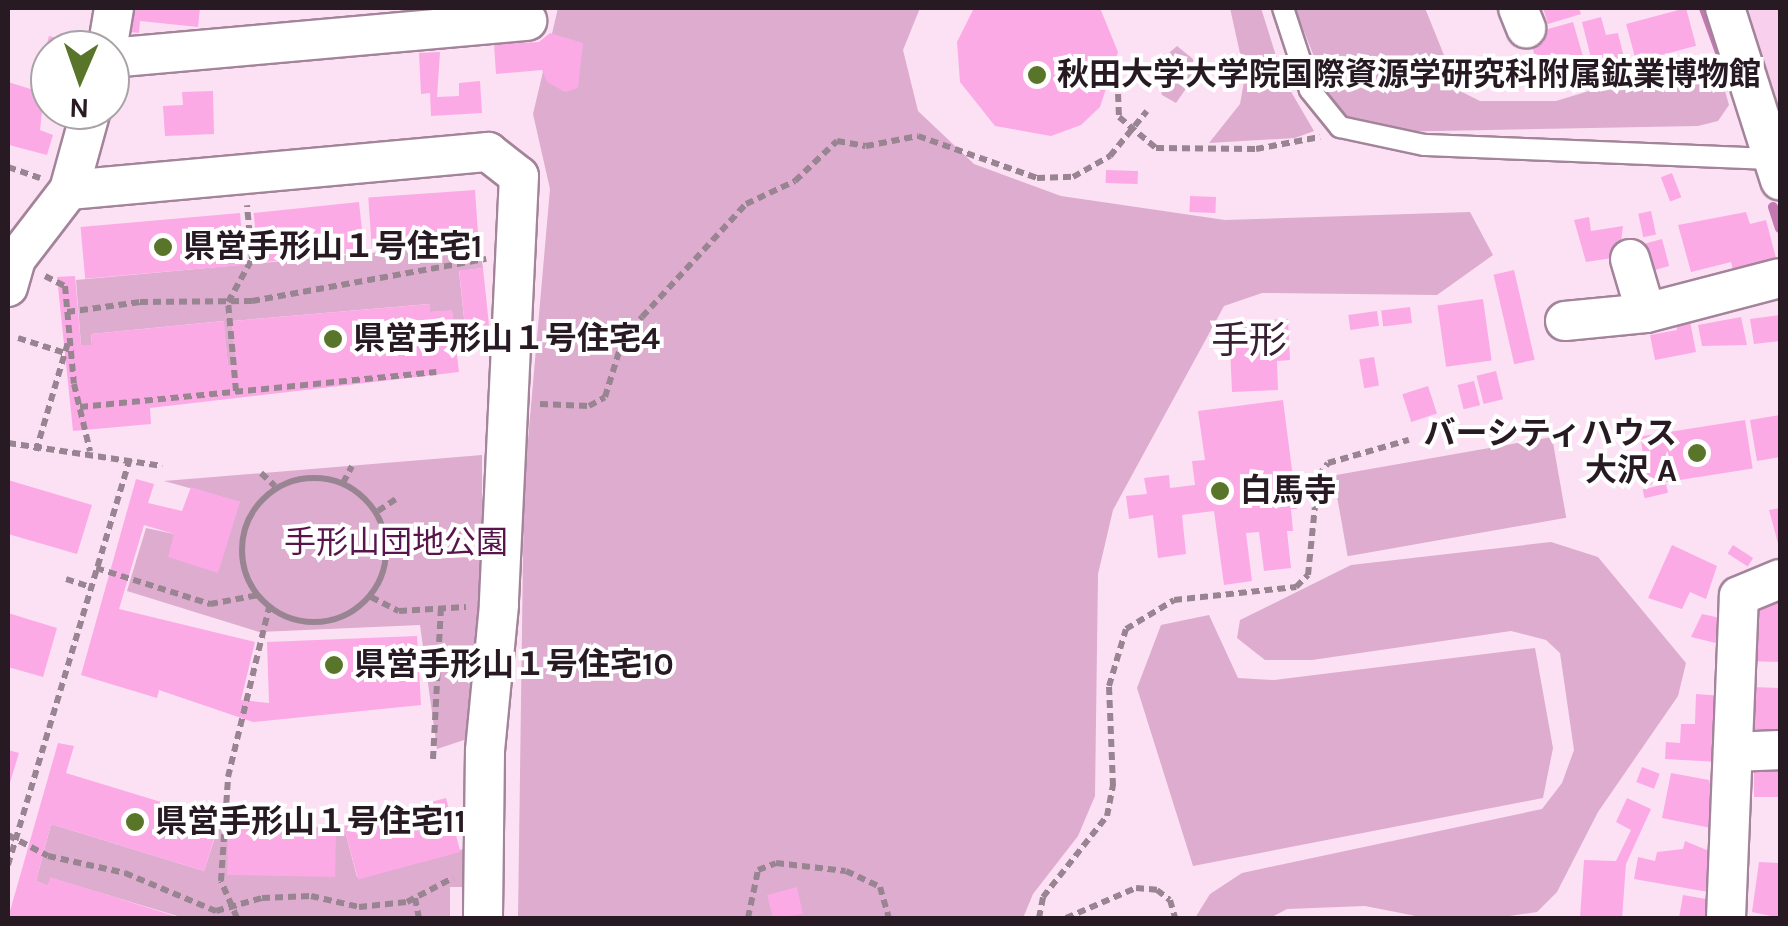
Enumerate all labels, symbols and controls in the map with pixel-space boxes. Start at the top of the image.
north arrow [30,30,130,130]
place label: 秋田大学大学院国際資源学研究科附属鉱業博物館 [1057,56,1761,94]
marker: 秋田大学大学院国際資源学研究科附属鉱業博物館 [1026,64,1048,86]
text: N [68,92,90,125]
place label: 県営手形山１号住宅1 [183,228,482,266]
marker: 県営手形山１号住宅1 [152,236,174,258]
district label: 手形 [1211,318,1287,364]
place label: 県営手形山１号住宅4 [353,320,660,358]
marker: 県営手形山１号住宅4 [322,328,344,350]
place label: バーシティハウス 大沢 A [1421,416,1677,491]
marker: バーシティハウス 大沢 A [1686,442,1708,464]
place label: 白馬寺 [1240,472,1336,510]
marker: 白馬寺 [1209,480,1231,502]
park label: 手形山団地公園 [284,524,508,562]
place label: 県営手形山１号住宅10 [354,646,674,684]
marker: 県営手形山１号住宅10 [323,654,345,676]
place label: 県営手形山１号住宅11 [155,803,466,841]
marker: 県営手形山１号住宅11 [124,811,146,833]

